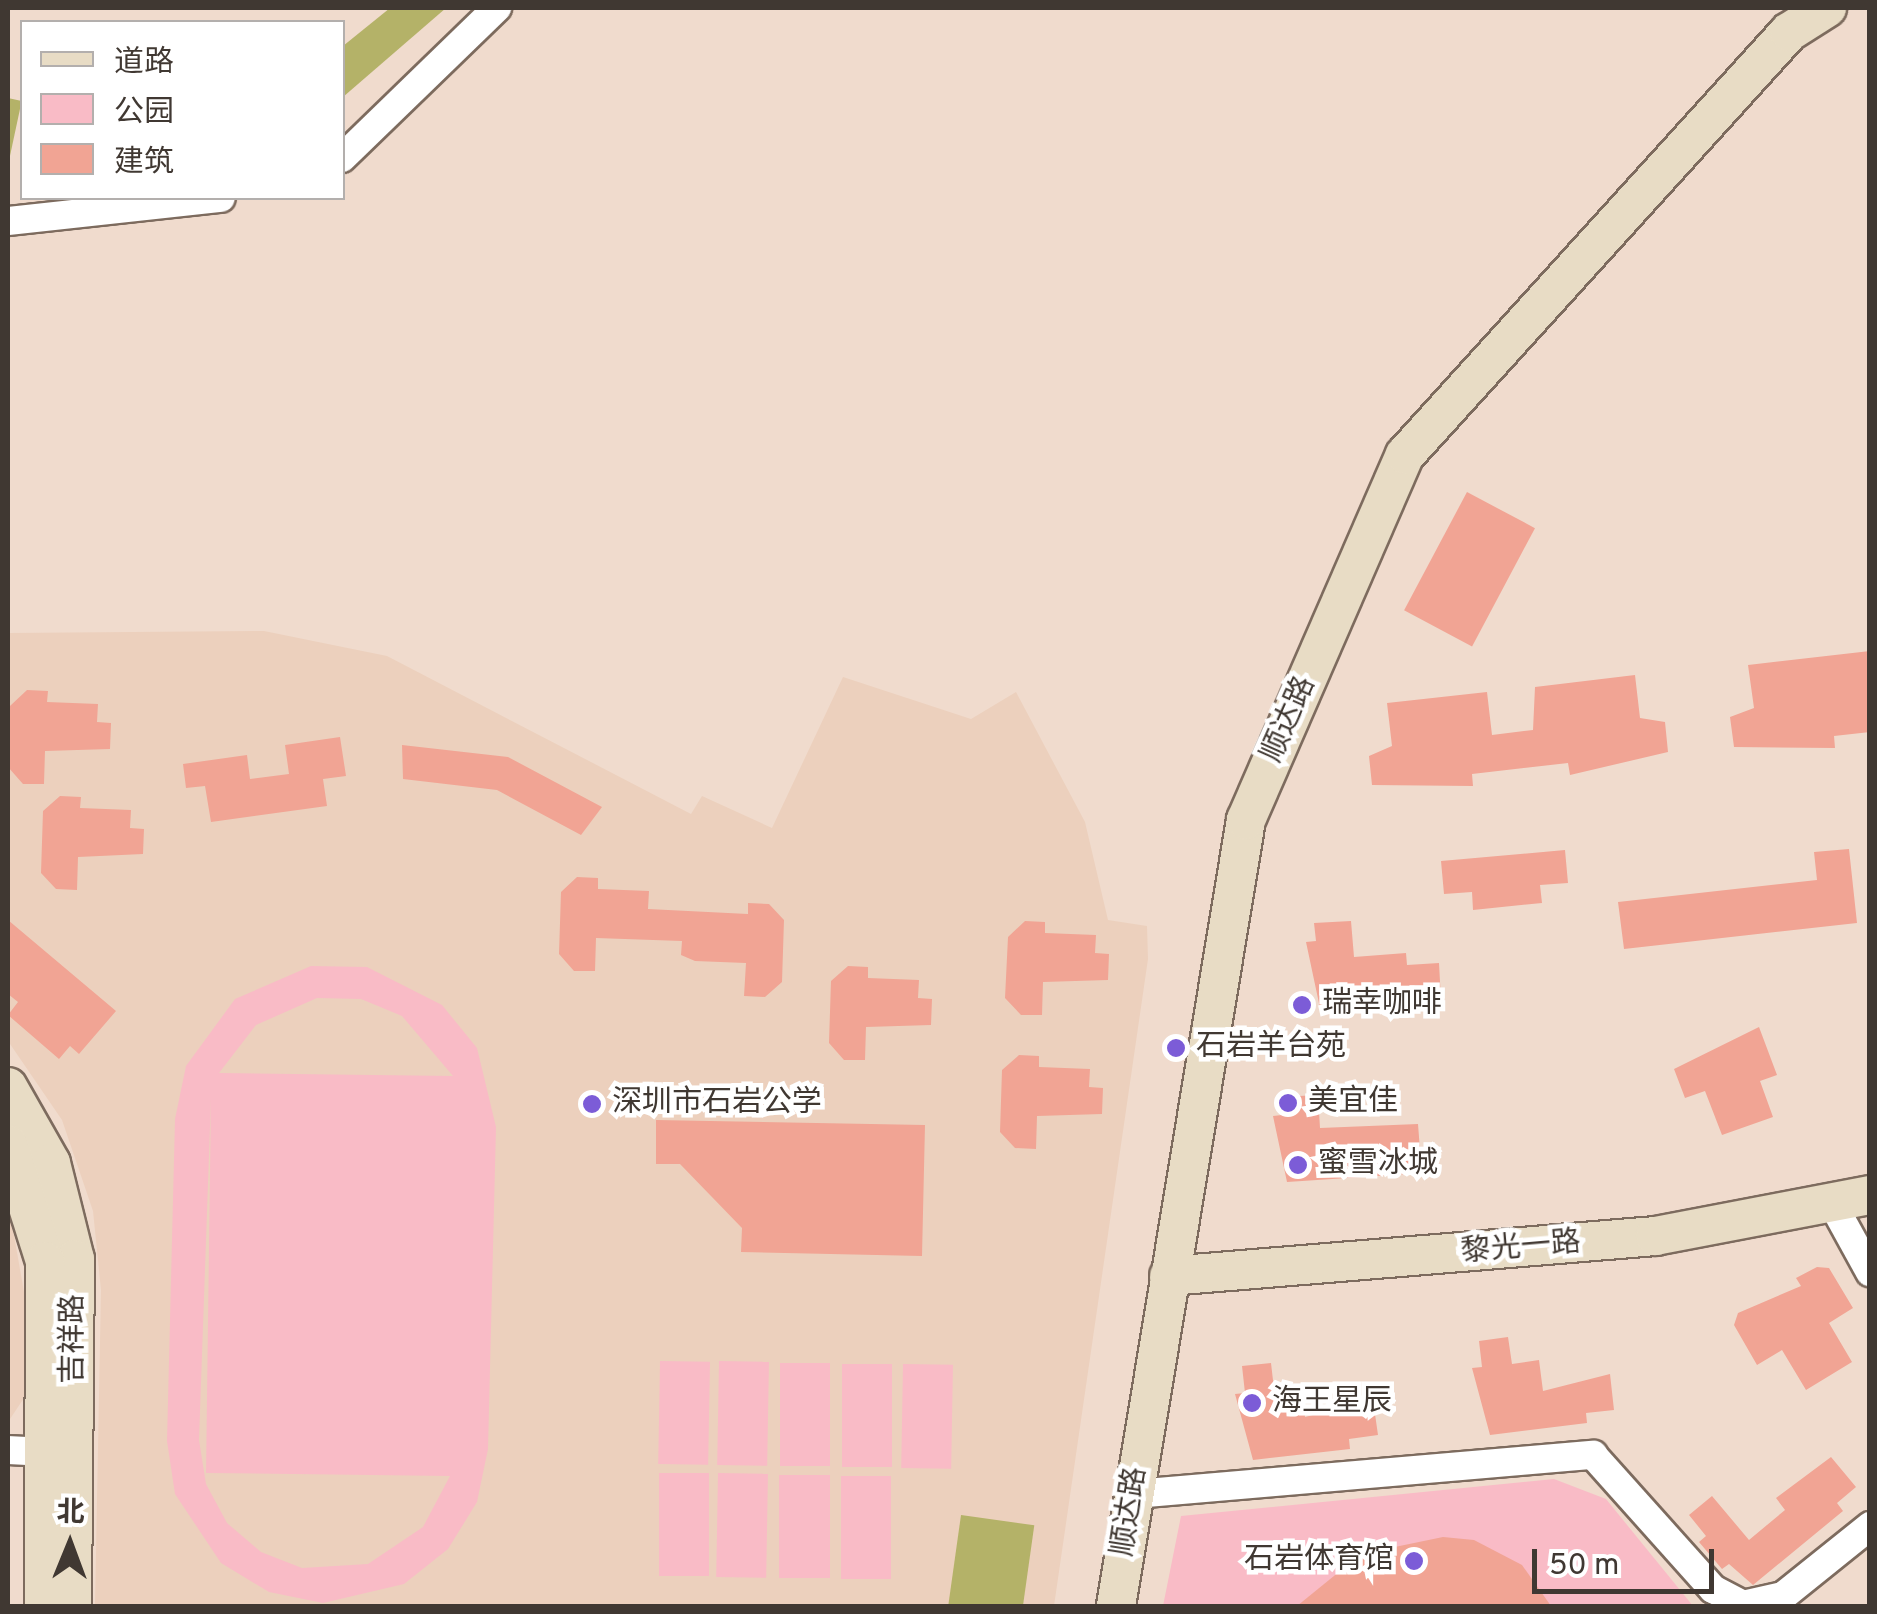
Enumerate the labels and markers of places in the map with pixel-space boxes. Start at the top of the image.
place label: 瑞幸咖啡 [1322,987,1442,1023]
marker: 瑞幸咖啡 [1291,994,1313,1016]
place label: 石岩羊台苑 [1196,1030,1346,1066]
marker: 石岩羊台苑 [1165,1037,1187,1059]
place label: 美宜佳 [1308,1085,1398,1121]
place label: 深圳市石岩公学 [612,1086,822,1122]
marker: 美宜佳 [1277,1092,1299,1114]
marker: 深圳市石岩公学 [581,1093,603,1115]
place label: 蜜雪冰城 [1318,1147,1438,1183]
marker: 蜜雪冰城 [1287,1154,1309,1176]
place label: 海王星辰 [1272,1385,1392,1421]
marker: 海王星辰 [1241,1392,1263,1414]
place label: 石岩体育馆 [1244,1543,1394,1579]
marker: 石岩体育馆 [1403,1550,1425,1572]

